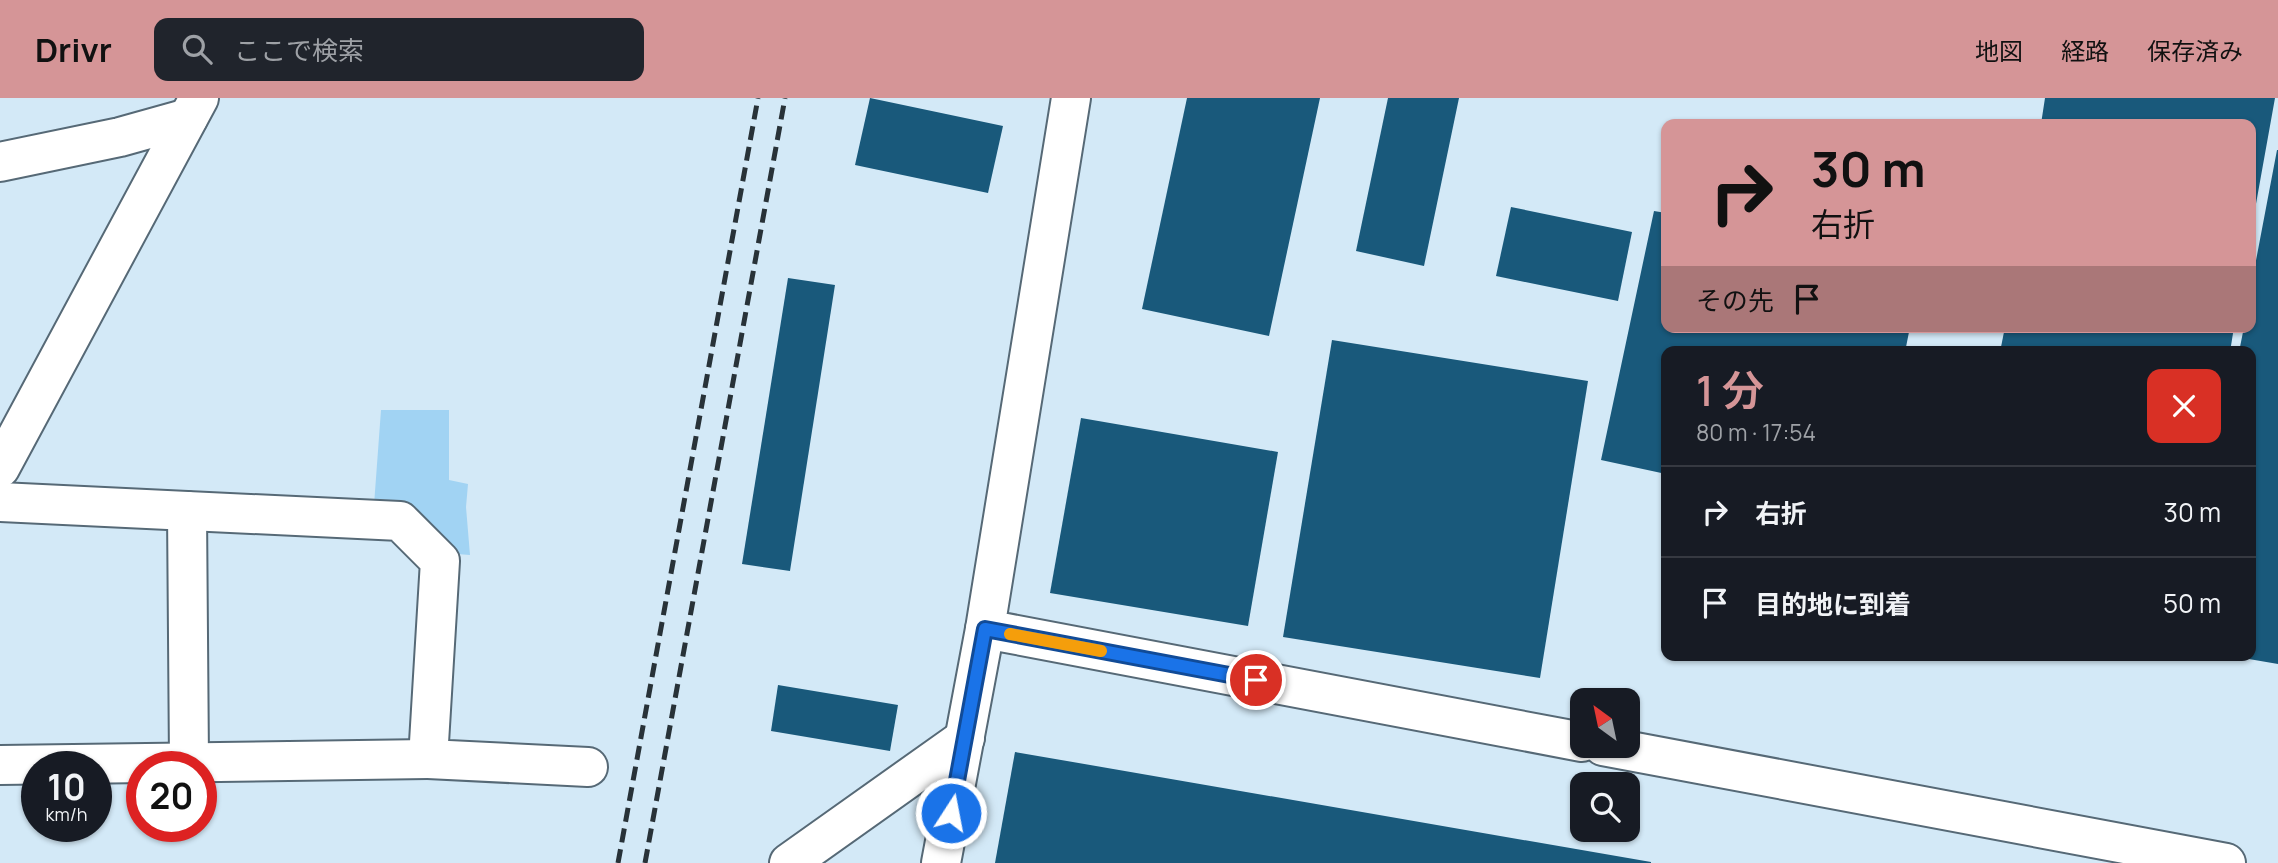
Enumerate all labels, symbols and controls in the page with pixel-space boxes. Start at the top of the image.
search box [154,18,644,81]
text: Drivr [35,27,112,72]
icon: search [178,30,216,68]
text: ここで検索 [234,32,364,68]
text: 地図 [1975,34,2023,67]
text: 経路 [2061,34,2109,67]
text: 保存済み [2147,34,2243,67]
text: 30 m [1811,135,1926,202]
icon: right [1696,147,1787,238]
text: 右折 [1811,202,1875,246]
icon: arrive [1788,280,1826,318]
text: その先 [1696,282,1774,318]
text: 1 分 [1696,361,1764,419]
button: close [2147,369,2221,443]
text: 80 m · 17:54 [1696,416,1816,448]
icon: right [1696,493,1734,531]
text: 30 m [2164,494,2221,530]
text: 右折 [1755,495,1807,531]
icon: arrive [1696,584,1734,622]
text: 50 m [2163,585,2221,621]
text: 目的地に到着 [1755,586,1911,622]
pin [1226,650,1286,710]
icon: arrive [1237,661,1275,699]
north arrow [1570,688,1640,758]
map controls [1570,688,1640,842]
speed limit sign: 20 [126,751,217,842]
text: 10 [47,763,86,811]
button: search [1570,772,1640,842]
position arrow [914,776,988,850]
text: km/h [46,802,87,826]

